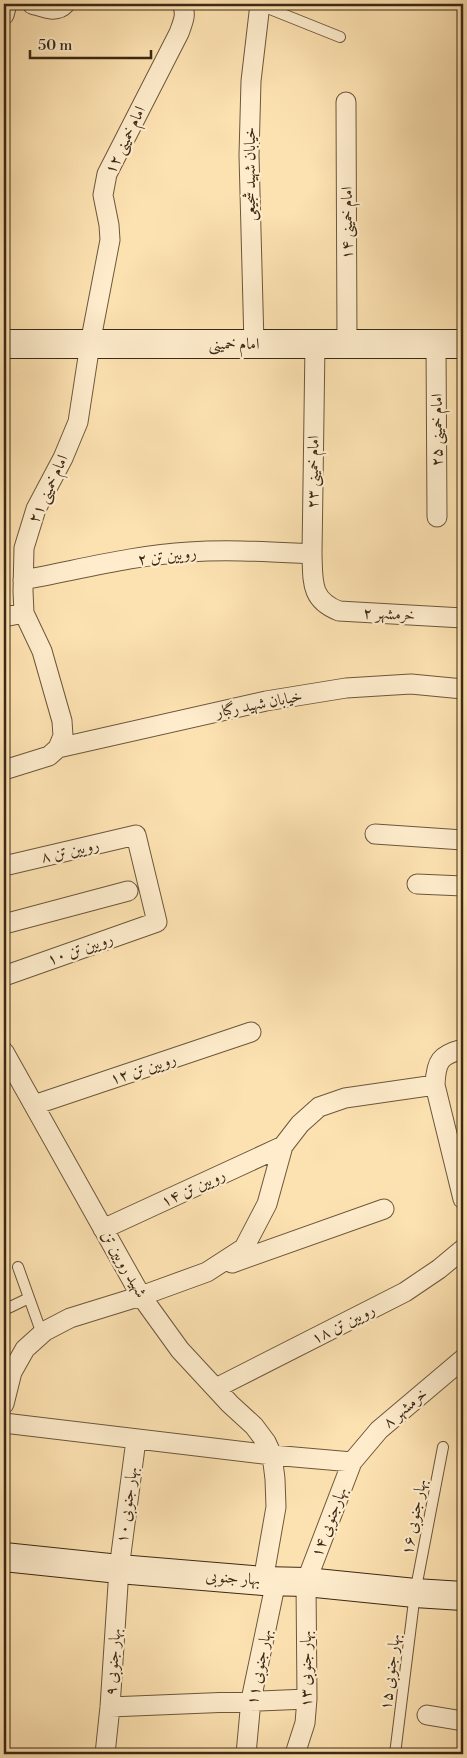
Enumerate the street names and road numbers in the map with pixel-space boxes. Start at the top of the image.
street label: امام خمینی ۱۲ [100,103,154,179]
street label: خیابان شهید شجیعی [240,127,261,221]
street label: امام خمینی ۱۴ [337,186,361,260]
street label: امام خمینی [208,334,260,358]
street label: امام خمینی ۲۵ [427,393,451,467]
street label: امام خمینی ۲۳ [302,435,328,509]
street label: امام خمینی ۲۱ [23,452,76,528]
street label: رویین تن ۲ [136,542,198,570]
street label: خرمشهر ۲ [363,603,415,625]
street label: خیابان شهید رگبار [212,686,304,723]
street label: رویین تن ۸ [39,835,101,867]
street label: رویین تن ۱۰ [44,928,116,970]
street label: رویین تن ۱۲ [107,1049,179,1089]
street label: رویین تن ۱۴ [158,1164,228,1212]
street label: شهید رویین تن [97,1227,151,1301]
street label: رویین تن ۱۸ [308,1300,378,1348]
street label: خرمشهر ۸ [379,1384,431,1432]
street label: بهار جنوبی ۱۰ [112,1466,143,1545]
street label: بهار جنوبی ۱۶ [397,1477,432,1557]
street label: بهارجنوبی ۱۴ [306,1484,352,1560]
street label: بهار جنوبی [205,1566,261,1591]
street label: بهار جنوبی ۱۱ [242,1627,277,1707]
street label: بهار جنوبی ۹ [101,1628,126,1696]
street label: بهار جنوبی ۱۳ [296,1631,317,1707]
street label: بهار جنوبی ۱۵ [375,1633,406,1711]

